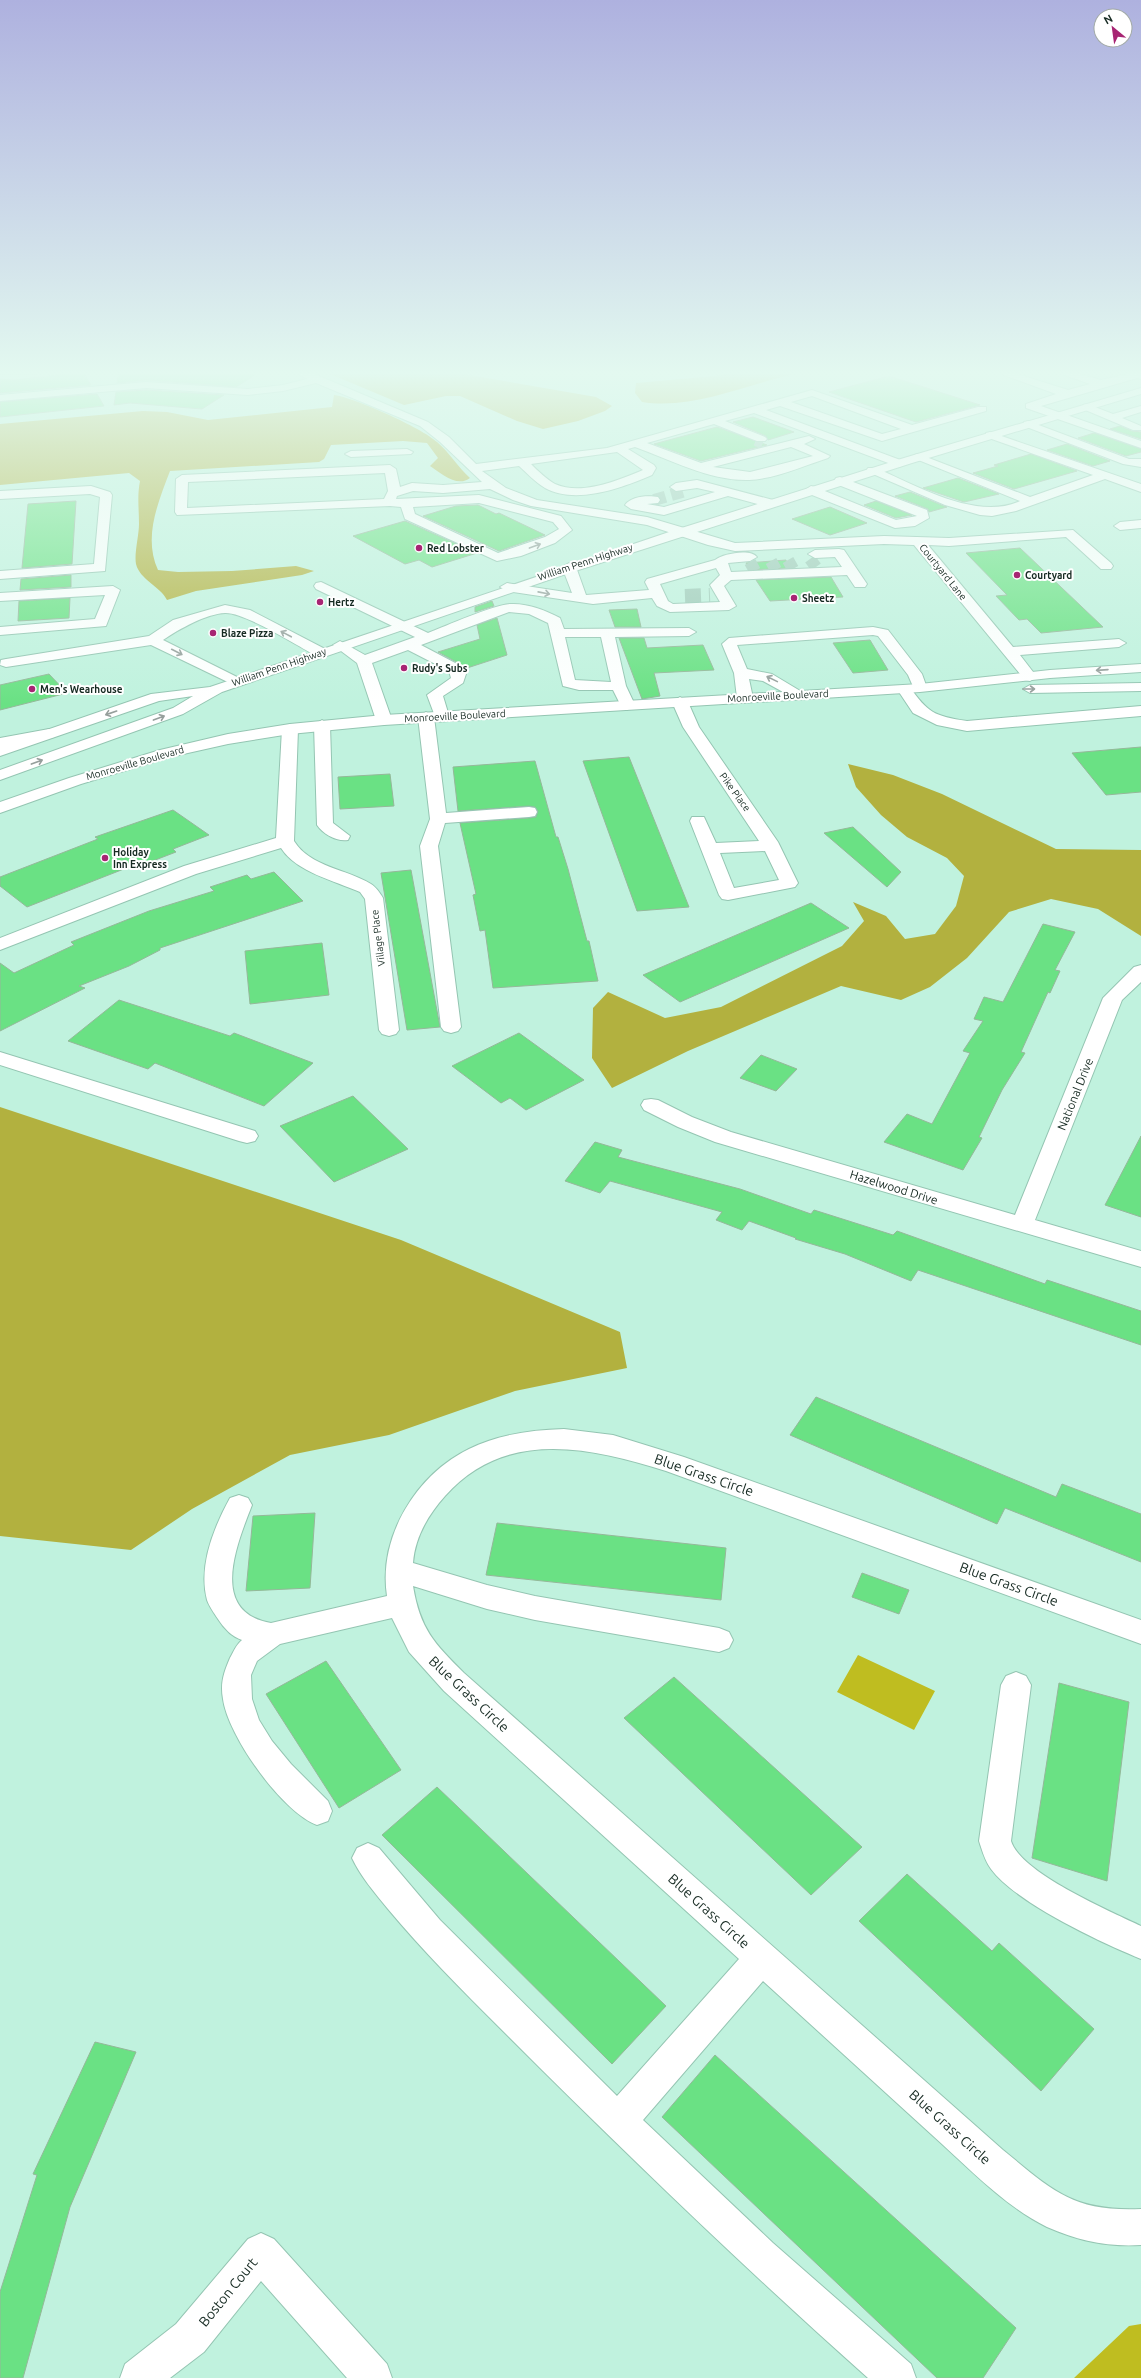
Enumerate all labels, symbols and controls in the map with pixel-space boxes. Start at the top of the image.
north arrow [1093,8,1133,48]
text: N [1102,12,1115,26]
street label: William Penn Highway [536,541,634,583]
one-way arrow [528,542,541,549]
street label: Courtyard Lane [917,542,969,602]
marker: Red Lobster [414,543,424,553]
place label: Red Lobster [427,543,485,554]
marker: Courtyard [1012,570,1022,580]
place label: Courtyard [1025,570,1072,581]
one-way arrow [537,589,550,597]
marker: Sheetz [789,593,799,603]
place label: Sheetz [802,593,834,604]
marker: Hertz [315,597,325,607]
place label: Hertz [328,597,354,608]
marker: Blaze Pizza [208,628,218,638]
place label: Blaze Pizza [221,628,273,639]
one-way arrow [280,630,292,637]
street label: William Penn Highway [230,646,328,688]
one-way arrow [170,649,182,656]
marker: Rudy's Subs [399,663,409,673]
place label: Rudy's Subs [412,663,468,674]
one-way arrow [1096,667,1109,674]
one-way arrow [766,675,778,682]
marker: Men's Wearhouse [27,684,37,694]
place label: Men's Wearhouse [40,684,123,695]
one-way arrow [1022,685,1035,693]
street label: Monroeville Boulevard [727,688,829,704]
street label: Monroeville Boulevard [404,708,506,724]
one-way arrow [105,710,118,717]
one-way arrow [153,713,165,721]
street label: Monroeville Boulevard [85,744,185,782]
one-way arrow [30,757,42,765]
street label: Pike Place [717,771,753,813]
place label: Holiday Inn Express [113,847,167,870]
marker: Holiday Inn Express [100,853,110,863]
street label: Village Place [369,909,387,967]
street label: National Drive [1055,1056,1095,1132]
street label: Hazelwood Drive [848,1167,940,1207]
street label: Blue Grass Circle [652,1451,756,1499]
street label: Blue Grass Circle [957,1559,1061,1609]
street label: Blue Grass Circle [426,1653,512,1735]
street label: Blue Grass Circle [665,1870,753,1952]
street label: Blue Grass Circle [906,2086,994,2168]
street label: Boston Court [195,2254,261,2330]

